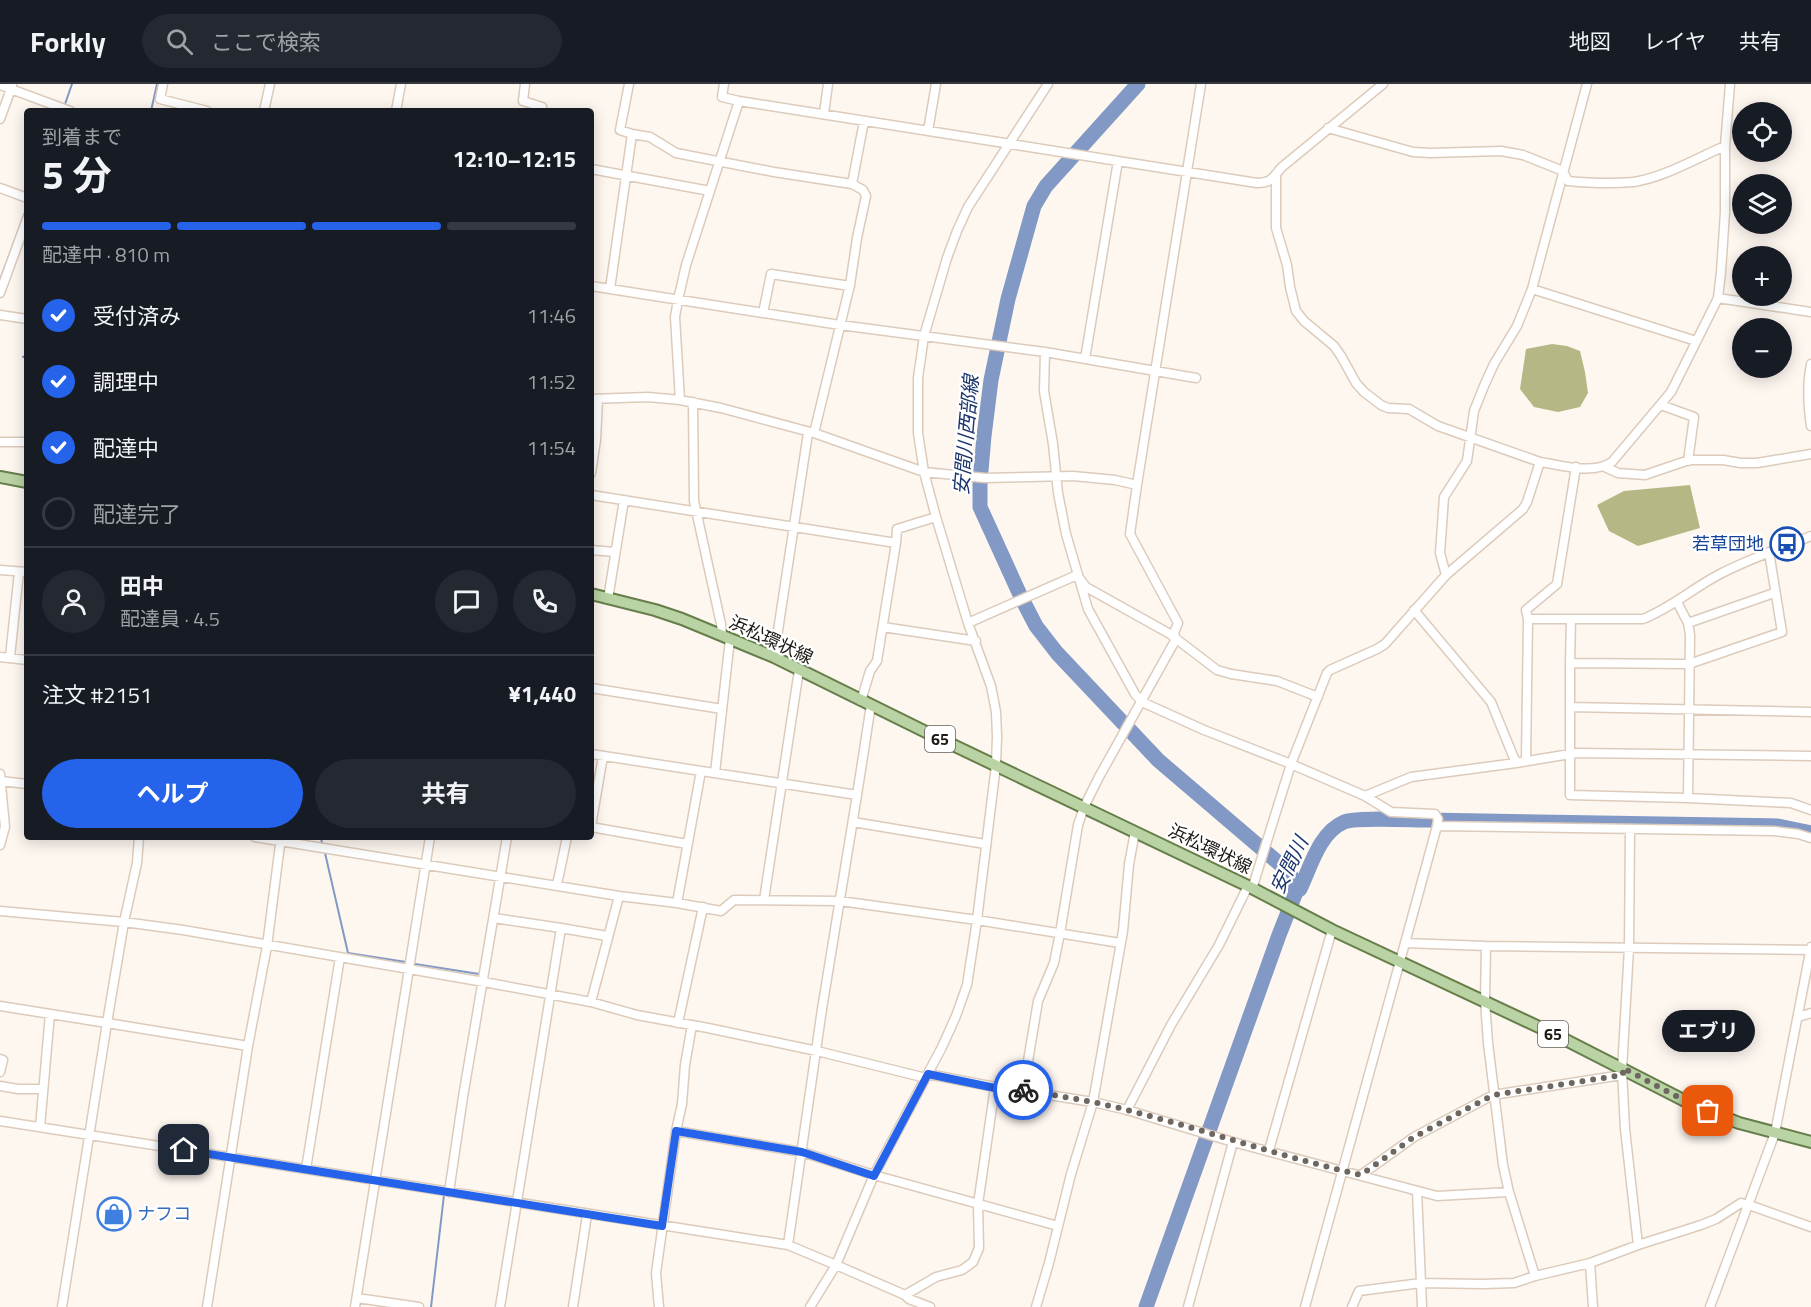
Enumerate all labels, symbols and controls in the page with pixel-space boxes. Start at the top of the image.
search box [142,14,562,68]
text: Forkly [30,20,106,63]
icon: search [163,25,196,58]
text: ここで検索 [211,25,321,59]
text: 地図 [1569,25,1611,57]
text: レイヤ [1644,25,1706,57]
text: 共有 [1739,25,1781,57]
map controls [1732,102,1792,378]
button: locate [1732,102,1792,162]
text: 到着まで [42,121,122,152]
text: 12:10–12:15 [453,142,576,176]
text: 5 分 [42,145,111,204]
button: layers [1732,174,1792,234]
text: 配達中 · 810 m [42,239,170,270]
button: + [1732,246,1792,306]
icon: check [42,299,75,332]
text: 受付済み [93,299,181,333]
text: 11:46 [527,300,576,331]
button: − [1732,318,1792,378]
icon: check [42,365,75,398]
text: 調理中 [93,365,159,399]
text: 11:52 [527,366,576,397]
water label: 安間川西部線 [945,371,986,496]
icon: check [42,431,75,464]
text: 配達中 [93,431,159,465]
text: 11:54 [527,432,576,463]
text: 配達完了 [93,497,181,531]
bus stop icon: 若草団地 [1769,526,1805,562]
place label: 若草団地 [1692,530,1764,557]
text: 田中 [120,569,164,603]
button: person [42,570,105,633]
button: chat [435,570,498,633]
button: phone [513,570,576,633]
text: 配達員 · 4.5 [120,603,220,634]
street label: 浜松環状線 [725,608,818,671]
text: ¥1,440 [509,677,576,711]
text: 注文 #2151 [42,678,152,712]
road number: 65 [925,726,955,752]
button: ヘルプ [42,759,303,828]
button: 共有 [315,759,576,828]
street label: 浜松環状線 [1164,817,1257,880]
water label: 安間川 [1261,829,1317,899]
callout: エブリ [1662,1009,1754,1051]
text: エブリ [1679,1015,1739,1046]
road number: 65 [1538,1021,1568,1047]
courier [993,1060,1053,1120]
icon: bike [1007,1074,1040,1107]
pin [1682,1085,1733,1136]
icon: bag [1691,1094,1724,1127]
pin [158,1124,209,1175]
icon: home [167,1133,200,1166]
shop icon: ナフコ [96,1196,132,1232]
place label: ナフコ [137,1200,191,1227]

